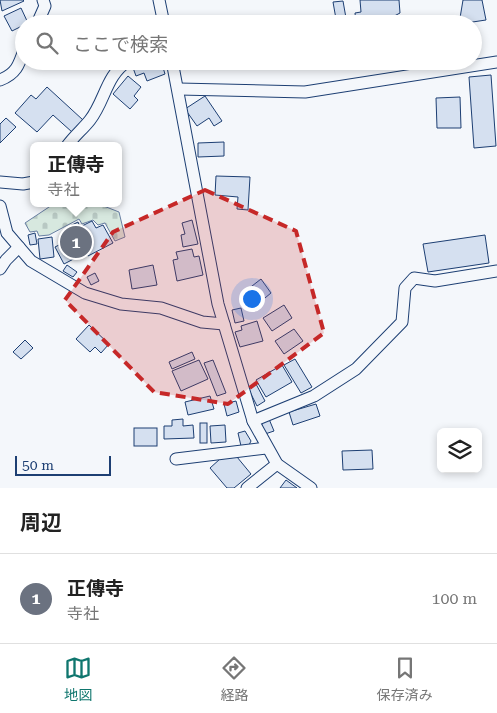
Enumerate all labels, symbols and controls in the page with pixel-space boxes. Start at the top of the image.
search box [15,15,482,70]
icon: search [33,29,61,57]
text: ここで検索 [73,33,168,56]
popup [30,142,122,207]
text: 正傳寺 [47,153,105,176]
text: 寺社 [47,180,80,199]
pin: 1 [60,223,92,261]
your location [239,286,265,312]
map controls [437,428,482,473]
button: layers [437,428,482,473]
scale bar [15,453,111,476]
text: 50 m [22,457,54,473]
text: 周辺 [20,511,62,535]
text: 正傳寺 [67,577,124,600]
text: 1 [32,589,40,608]
text: 100 m [431,589,477,608]
text: 寺社 [67,604,99,623]
tab: 地図 [64,654,92,704]
tab: 経路 [220,654,248,704]
tab: 保存済み [377,654,433,704]

